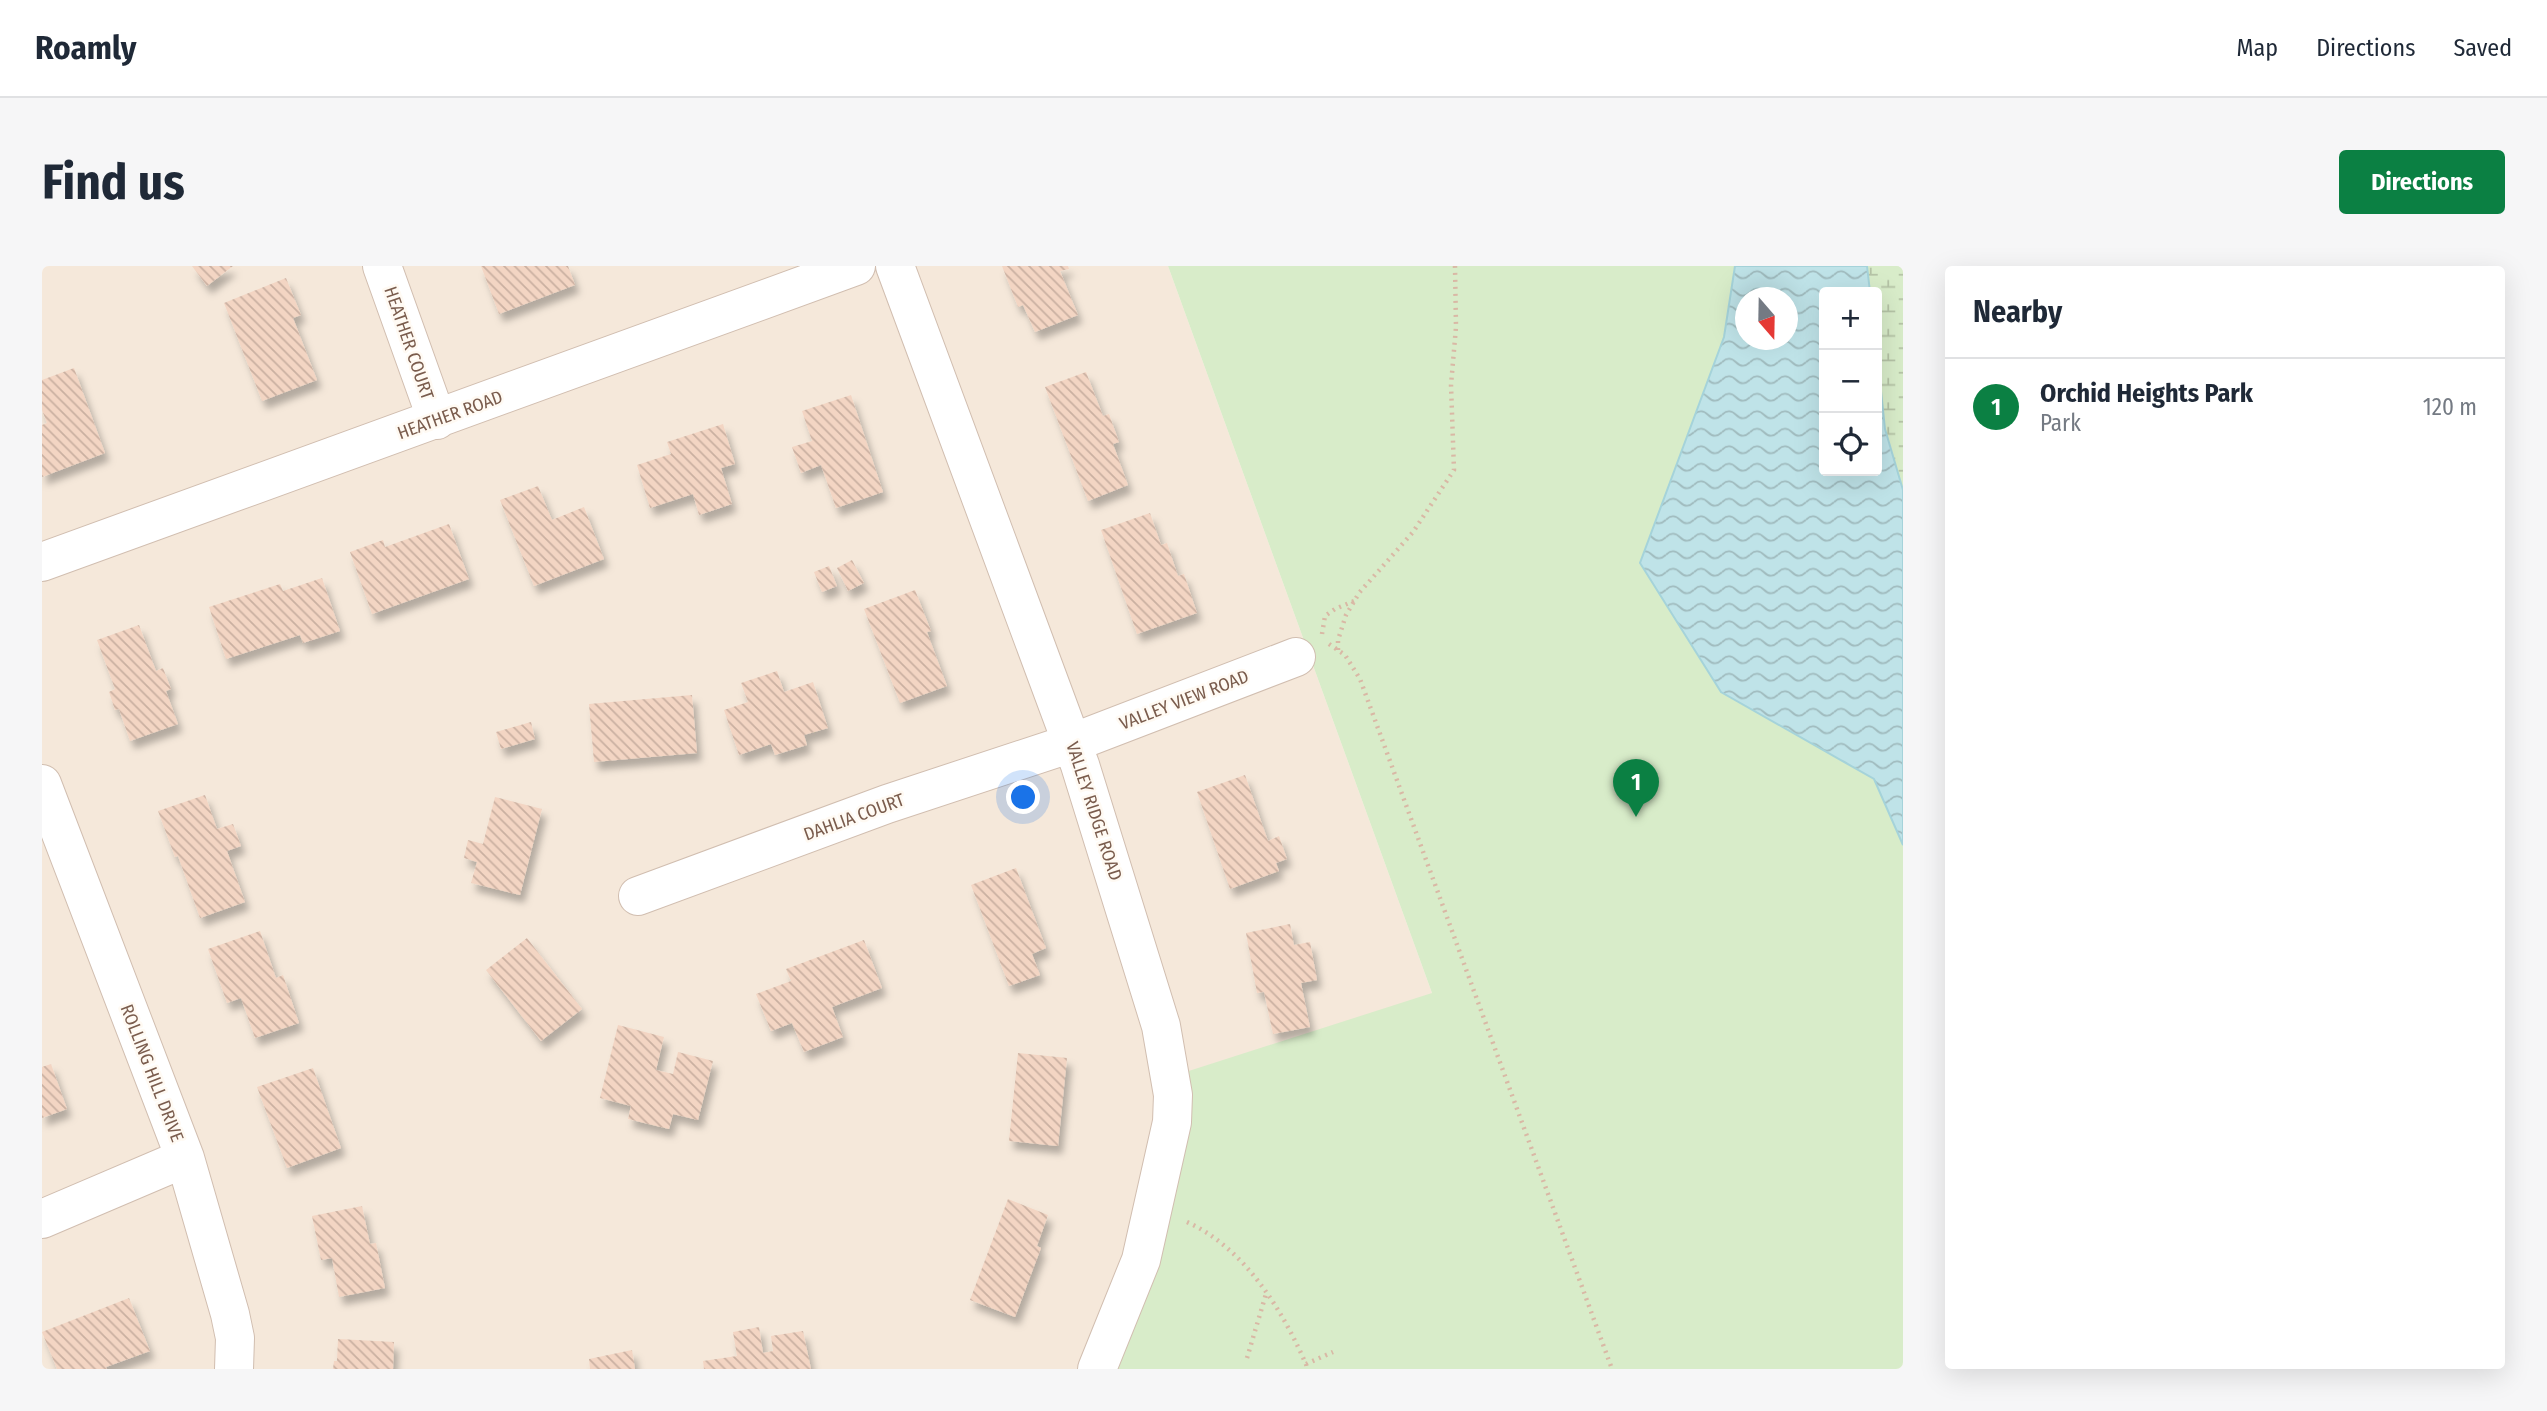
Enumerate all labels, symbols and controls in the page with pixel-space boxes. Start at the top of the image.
text: Roamly [35,28,136,68]
text: Map [2237,34,2278,62]
text: Directions [2316,34,2415,62]
text: Saved [2453,34,2512,62]
button: Directions [2339,150,2505,214]
text: Find us [42,153,185,212]
street label: HEATHER COURT [379,284,439,403]
north arrow [1735,287,1798,350]
map controls [1819,287,1882,476]
button: + [1819,287,1882,350]
text: Nearby [1973,294,2062,330]
button: − [1819,350,1882,413]
text: Orchid Heights Park [2040,378,2253,409]
street label: HEATHER ROAD [394,386,506,444]
text: 1 [1991,393,2001,421]
text: 120 m [2423,393,2477,421]
text: Park [2040,409,2081,437]
button: locate [1819,413,1882,476]
street label: VALLEY VIEW ROAD [1116,665,1252,735]
street label: VALLEY RIDGE ROAD [1061,739,1127,883]
pin: 1 [1613,759,1659,817]
your location [1006,780,1040,814]
street label: DAHLIA COURT [801,788,908,845]
street label: ROLLING HILL DRIVE [116,1001,188,1145]

